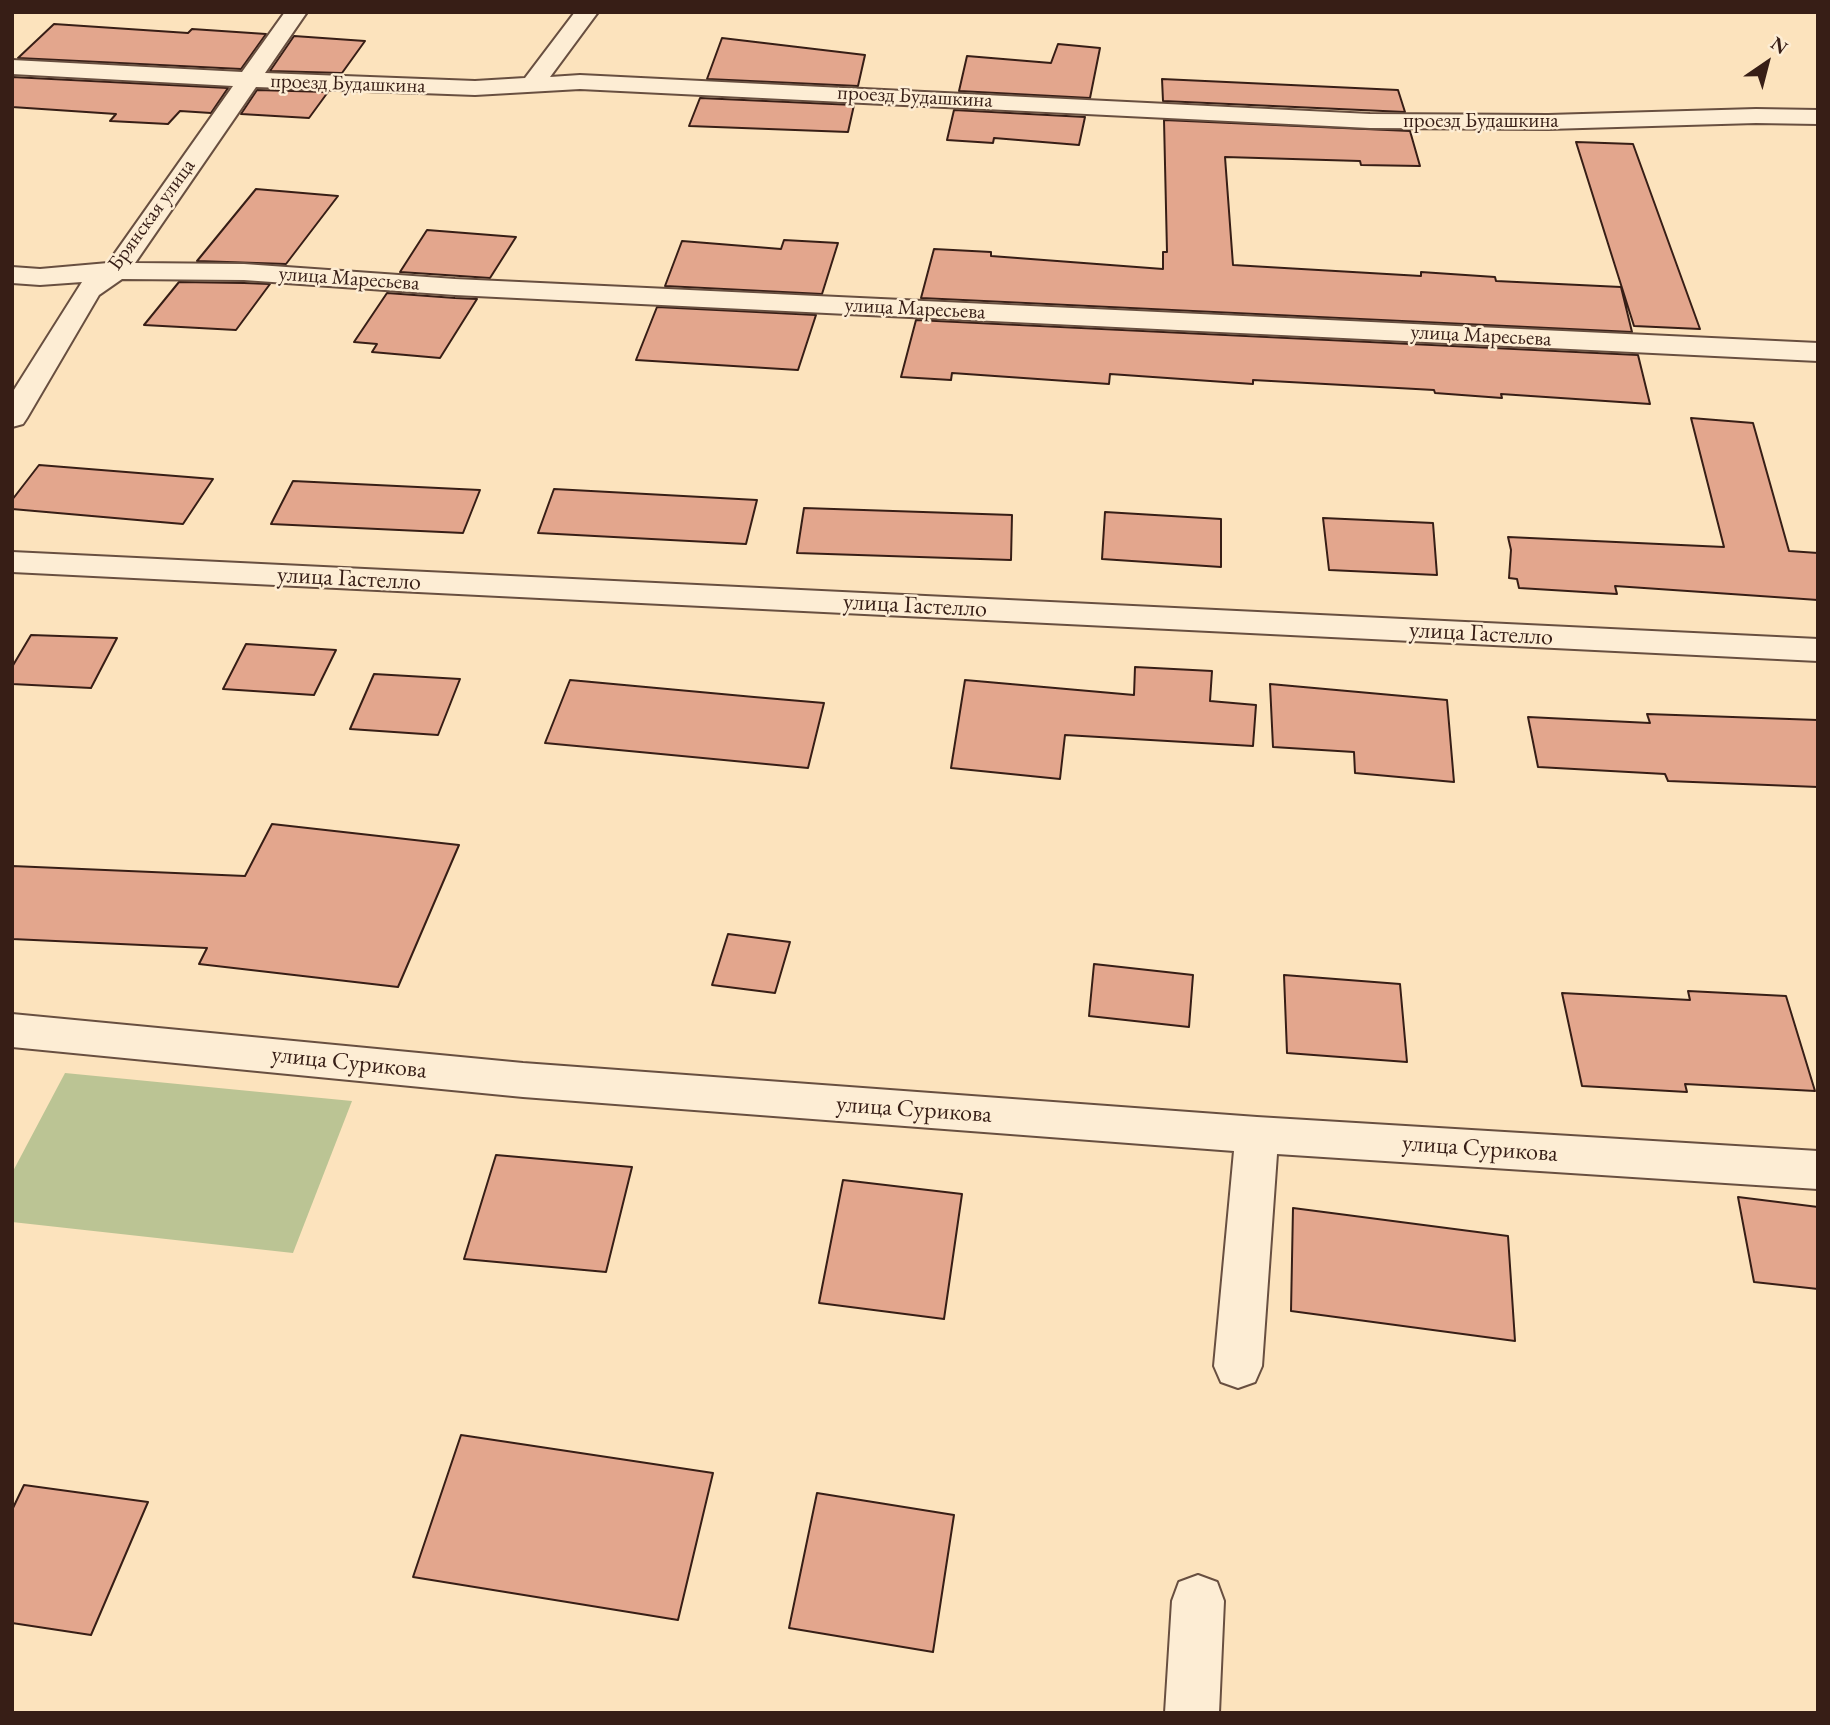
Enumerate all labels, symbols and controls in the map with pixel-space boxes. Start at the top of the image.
north arrow [1732,28,1802,98]
text: N [1766,31,1793,60]
street label: проезд Будашкина [270,69,426,99]
street label: проезд Будашкина [837,80,993,114]
street label: проезд Будашкина [1403,108,1559,134]
street label: Брянская улица [103,154,201,276]
street label: улица Маресьева [278,262,420,296]
street label: улица Маресьева [844,293,986,325]
street label: улица Маресьева [1410,320,1552,352]
street label: улица Гастелло [276,561,422,597]
street label: улица Гастелло [842,588,988,624]
street label: улица Гастелло [1408,616,1554,652]
street label: улица Сурикова [270,1041,428,1085]
street label: улица Сурикова [835,1090,993,1130]
street label: улица Сурикова [1401,1129,1559,1169]

